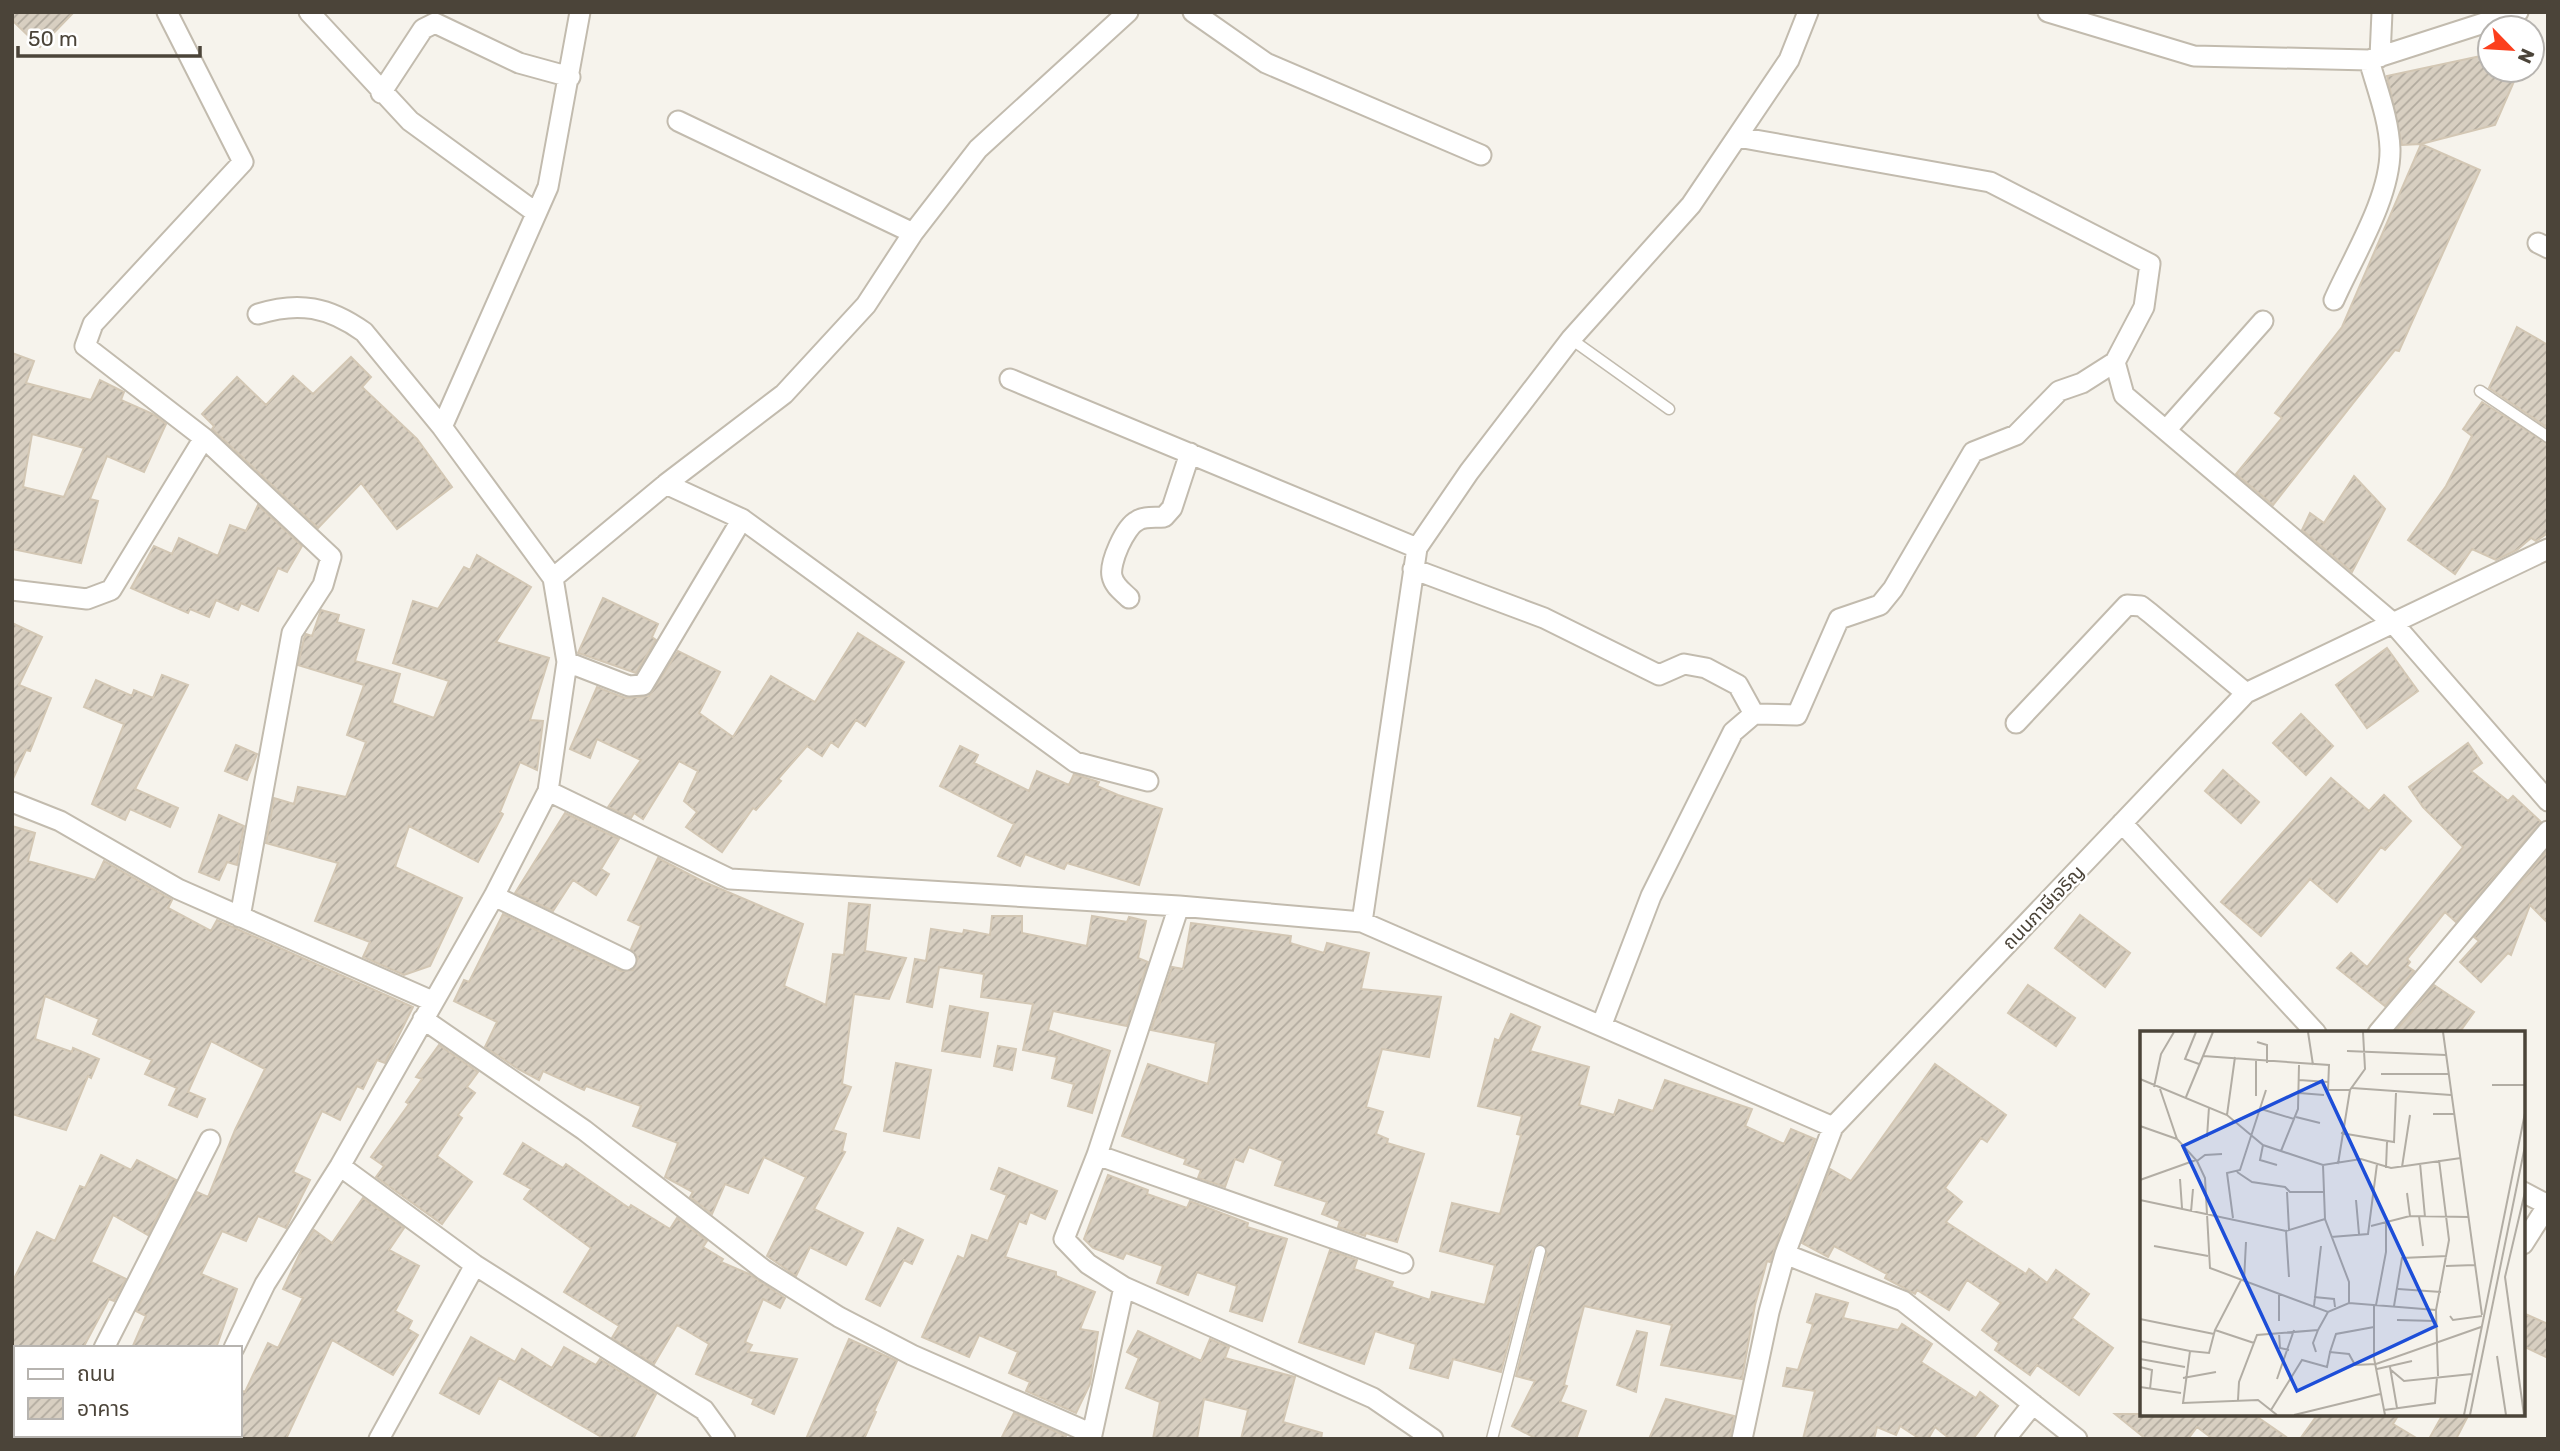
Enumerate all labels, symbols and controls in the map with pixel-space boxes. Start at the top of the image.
scale bar [18,14,200,58]
north arrow [2476,14,2546,84]
text: 50 m [28,26,78,51]
text: N [2513,45,2539,67]
street label: ถนนภาษีเจริญ [1998,861,2089,954]
inset map [2140,1031,2525,1416]
legend [14,1346,242,1437]
text: ถนน [77,1361,115,1386]
text: อาคาร [77,1396,129,1421]

